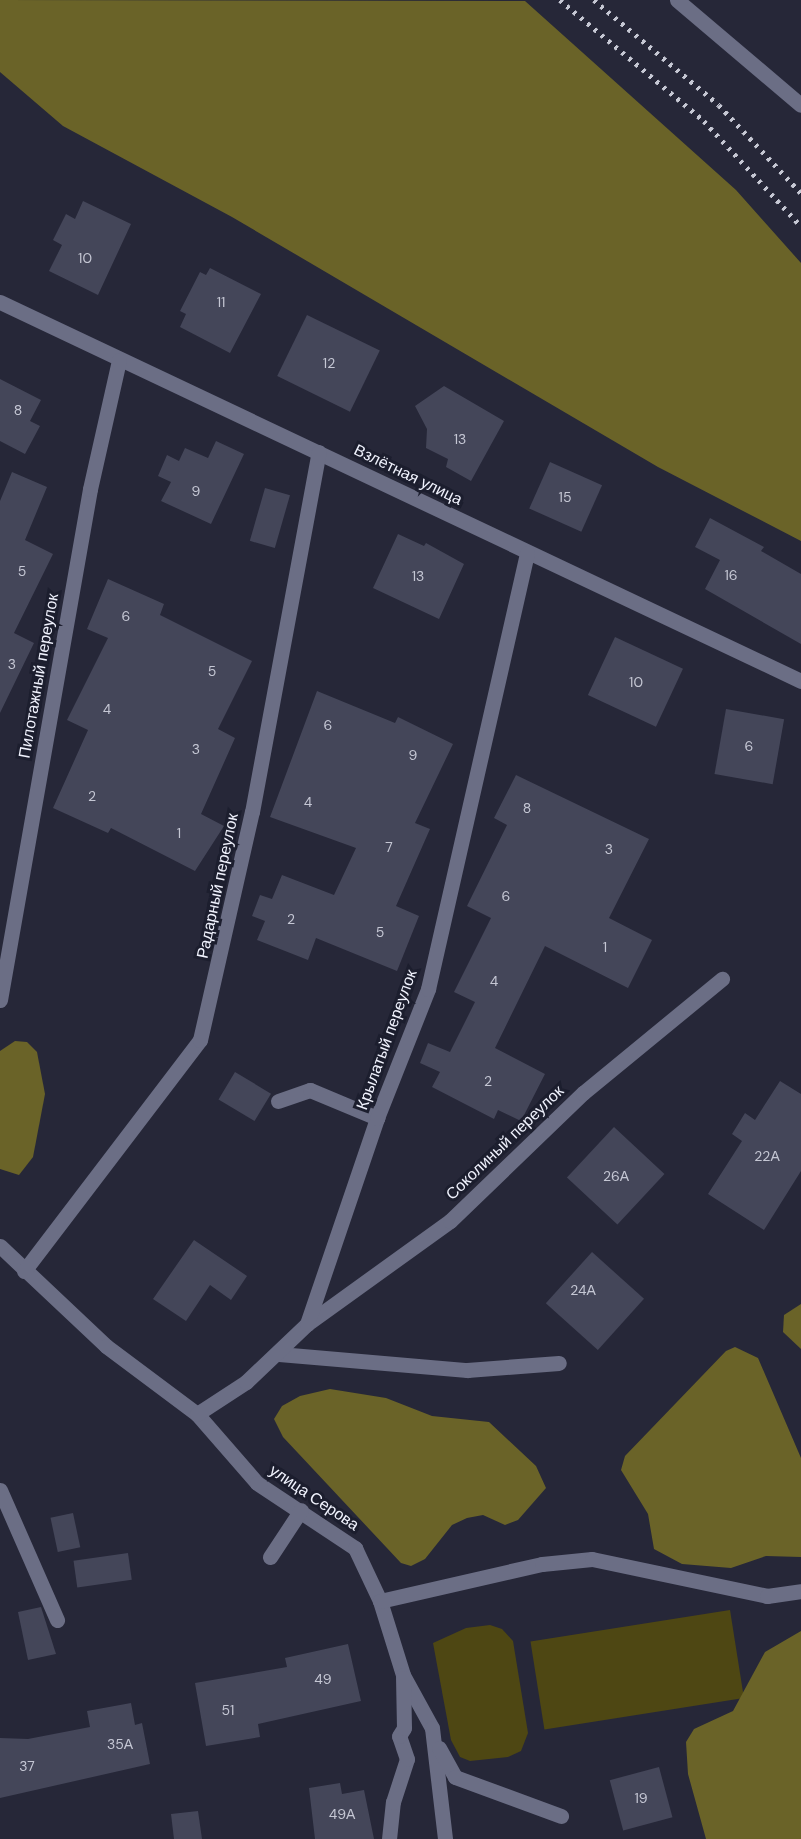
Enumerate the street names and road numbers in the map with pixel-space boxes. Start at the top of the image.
street label: Взлётная улица [351,441,465,509]
street label: Пилотажный переулок [15,592,63,760]
street label: Радарный переулок [193,812,243,960]
street label: Крылатый переулок [353,967,421,1113]
street label: Соколиный переулок [442,1082,568,1204]
street label: улица Серова [266,1461,362,1535]

